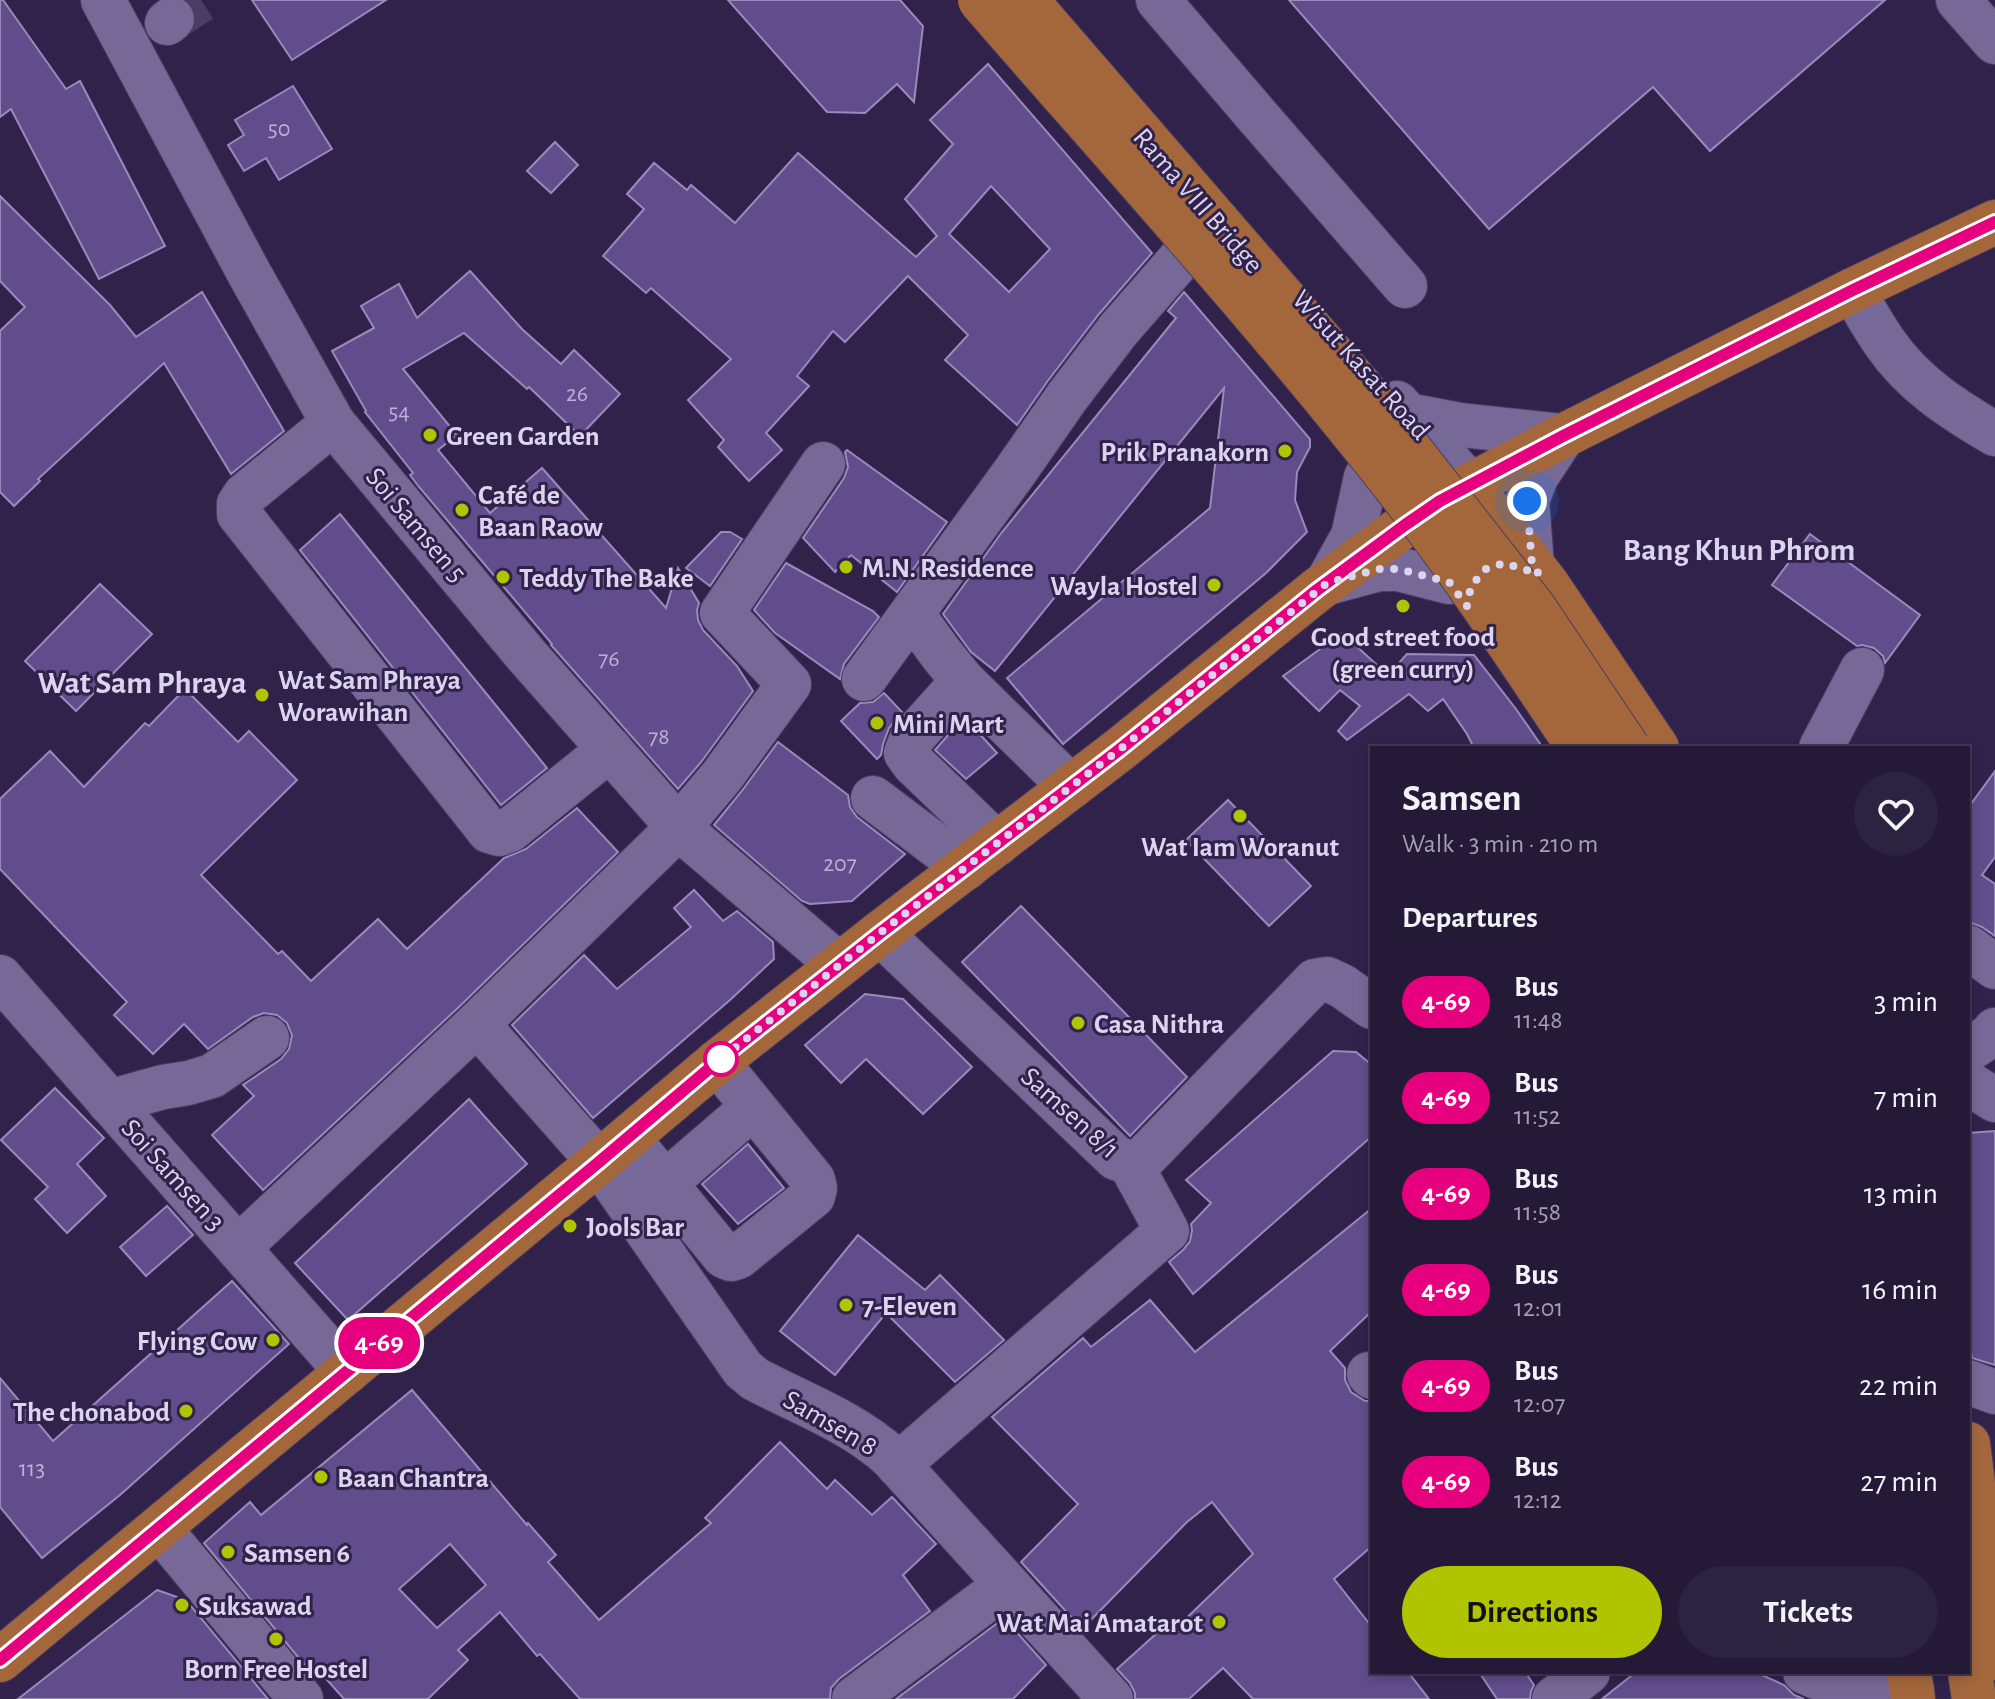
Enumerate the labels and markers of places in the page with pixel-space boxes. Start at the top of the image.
place label: Green Garden [446,423,600,451]
marker: Green Garden [421,426,439,444]
place label: Prik Pranakorn [1101,439,1269,467]
marker: Prik Pranakorn [1276,442,1294,460]
place label: Café de Baan Raow [478,482,603,542]
marker: Café de Baan Raow [453,501,471,519]
place label: M.N. Residence [862,555,1034,583]
marker: M.N. Residence [837,558,855,576]
place label: Teddy The Bake [519,565,694,593]
marker: Teddy The Bake [494,568,512,586]
place label: Wayla Hostel [1050,573,1198,601]
marker: Wayla Hostel [1205,576,1223,594]
marker: Good street food (green curry) [1394,597,1412,615]
place label: Good street food (green curry) [1311,624,1495,684]
place label: Wat Sam Phraya Worawihan [278,667,461,727]
marker: Wat Sam Phraya Worawihan [253,686,271,704]
place label: Mini Mart [893,711,1004,739]
marker: Mini Mart [868,714,886,732]
marker: Wat Iam Woranut [1231,807,1249,825]
place label: Wat Iam Woranut [1141,834,1340,862]
place label: Casa Nithra [1094,1011,1224,1039]
marker: Casa Nithra [1069,1014,1087,1032]
unlabelled marker [704,1042,738,1076]
place label: Jools Bar [586,1214,684,1242]
marker: Jools Bar [561,1217,579,1235]
place label: 7-Eleven [862,1293,957,1321]
marker: 7-Eleven [837,1296,855,1314]
place label: Flying Cow [137,1328,257,1356]
marker: Flying Cow [264,1331,282,1349]
place label: The chonabod [13,1399,170,1427]
marker: The chonabod [177,1402,195,1420]
place label: Baan Chantra [337,1465,489,1493]
marker: Baan Chantra [312,1468,330,1486]
place label: Samsen 6 [244,1540,350,1568]
marker: Samsen 6 [219,1543,237,1561]
place label: Suksawad [198,1593,312,1621]
marker: Suksawad [173,1596,191,1614]
place label: Wat Mai Amatarot [997,1610,1204,1638]
marker: Wat Mai Amatarot [1210,1613,1228,1631]
marker: Born Free Hostel [267,1630,285,1648]
place label: Born Free Hostel [184,1656,368,1684]

